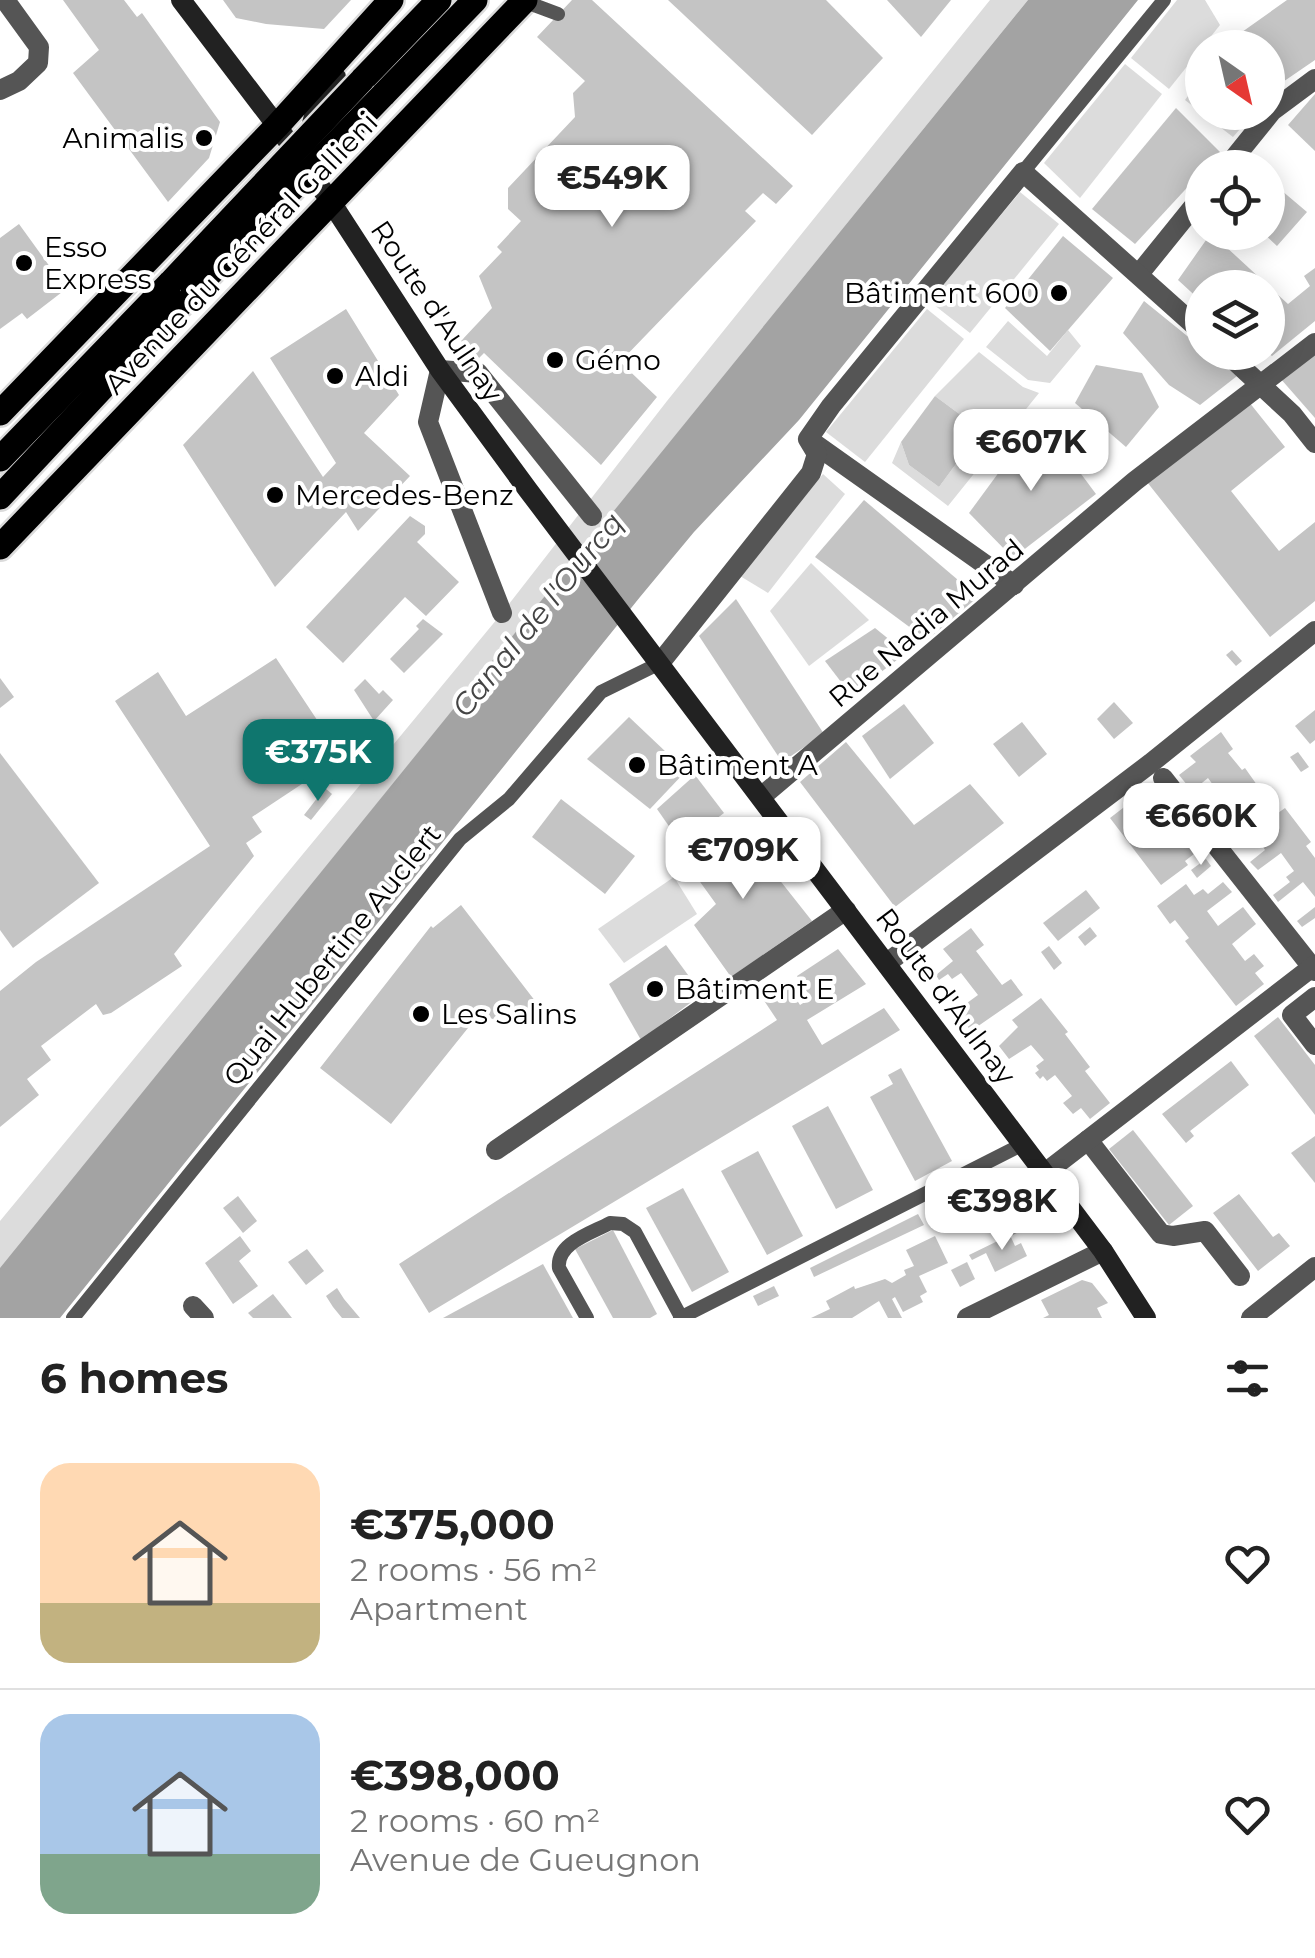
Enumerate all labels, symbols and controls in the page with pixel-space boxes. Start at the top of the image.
north arrow [1185,30,1285,130]
map controls [1185,30,1285,370]
street label: Avenue du Général Gallieni [97,105,385,401]
place label: Animalis [63,121,184,155]
marker: Animalis [193,127,215,149]
pin: €549K [542,145,682,230]
button: locate [1185,150,1285,250]
text: €549K [557,158,667,197]
street label: Route d'Aulnay [364,214,511,409]
place label: Esso Express [44,230,151,296]
marker: Esso Express [13,252,35,274]
button: layers [1185,270,1285,370]
place label: Bâtiment 600 [844,276,1039,310]
marker: Bâtiment 600 [1048,282,1070,304]
place label: Gémo [575,343,661,377]
marker: Gémo [544,349,566,371]
place label: Aldi [355,359,409,393]
marker: Aldi [324,365,346,387]
pin: €607K [961,409,1101,494]
text: €607K [976,422,1086,461]
place label: Mercedes-Benz [295,478,513,512]
marker: Mercedes-Benz [264,484,286,506]
water label: Canal de l'Ourcq [444,505,631,724]
street label: Rue Nadia Murad [822,532,1030,714]
pin: €375K [248,719,388,804]
text: €375K [265,732,371,771]
place label: Bâtiment A [657,748,819,782]
marker: Bâtiment A [626,754,648,776]
pin: €660K [1131,783,1271,868]
text: €660K [1145,796,1257,835]
street label: Quai Hubertine Auclert [216,817,448,1093]
pin: €709K [673,817,813,902]
text: €709K [688,830,798,869]
street label: Route d'Aulnay [869,901,1024,1091]
place label: Bâtiment E [675,972,835,1006]
marker: Bâtiment E [644,978,666,1000]
place label: Les Salins [441,997,577,1031]
marker: Les Salins [410,1003,432,1025]
pin: €398K [932,1168,1072,1253]
text: €398K [947,1181,1057,1220]
icon: filters [1220,1351,1275,1406]
text: 6 homes [40,1352,228,1404]
text: €375,000 [350,1498,555,1550]
icon: home [120,1503,240,1623]
icon: heart [1220,1536,1275,1591]
text: 2 rooms · 56 m² [350,1550,597,1589]
text: Apartment [350,1589,528,1628]
text: €398,000 [350,1749,560,1801]
icon: home [120,1754,240,1874]
icon: heart [1220,1787,1275,1842]
text: 2 rooms · 60 m² [350,1801,600,1840]
text: Avenue de Gueugnon [350,1840,701,1879]

